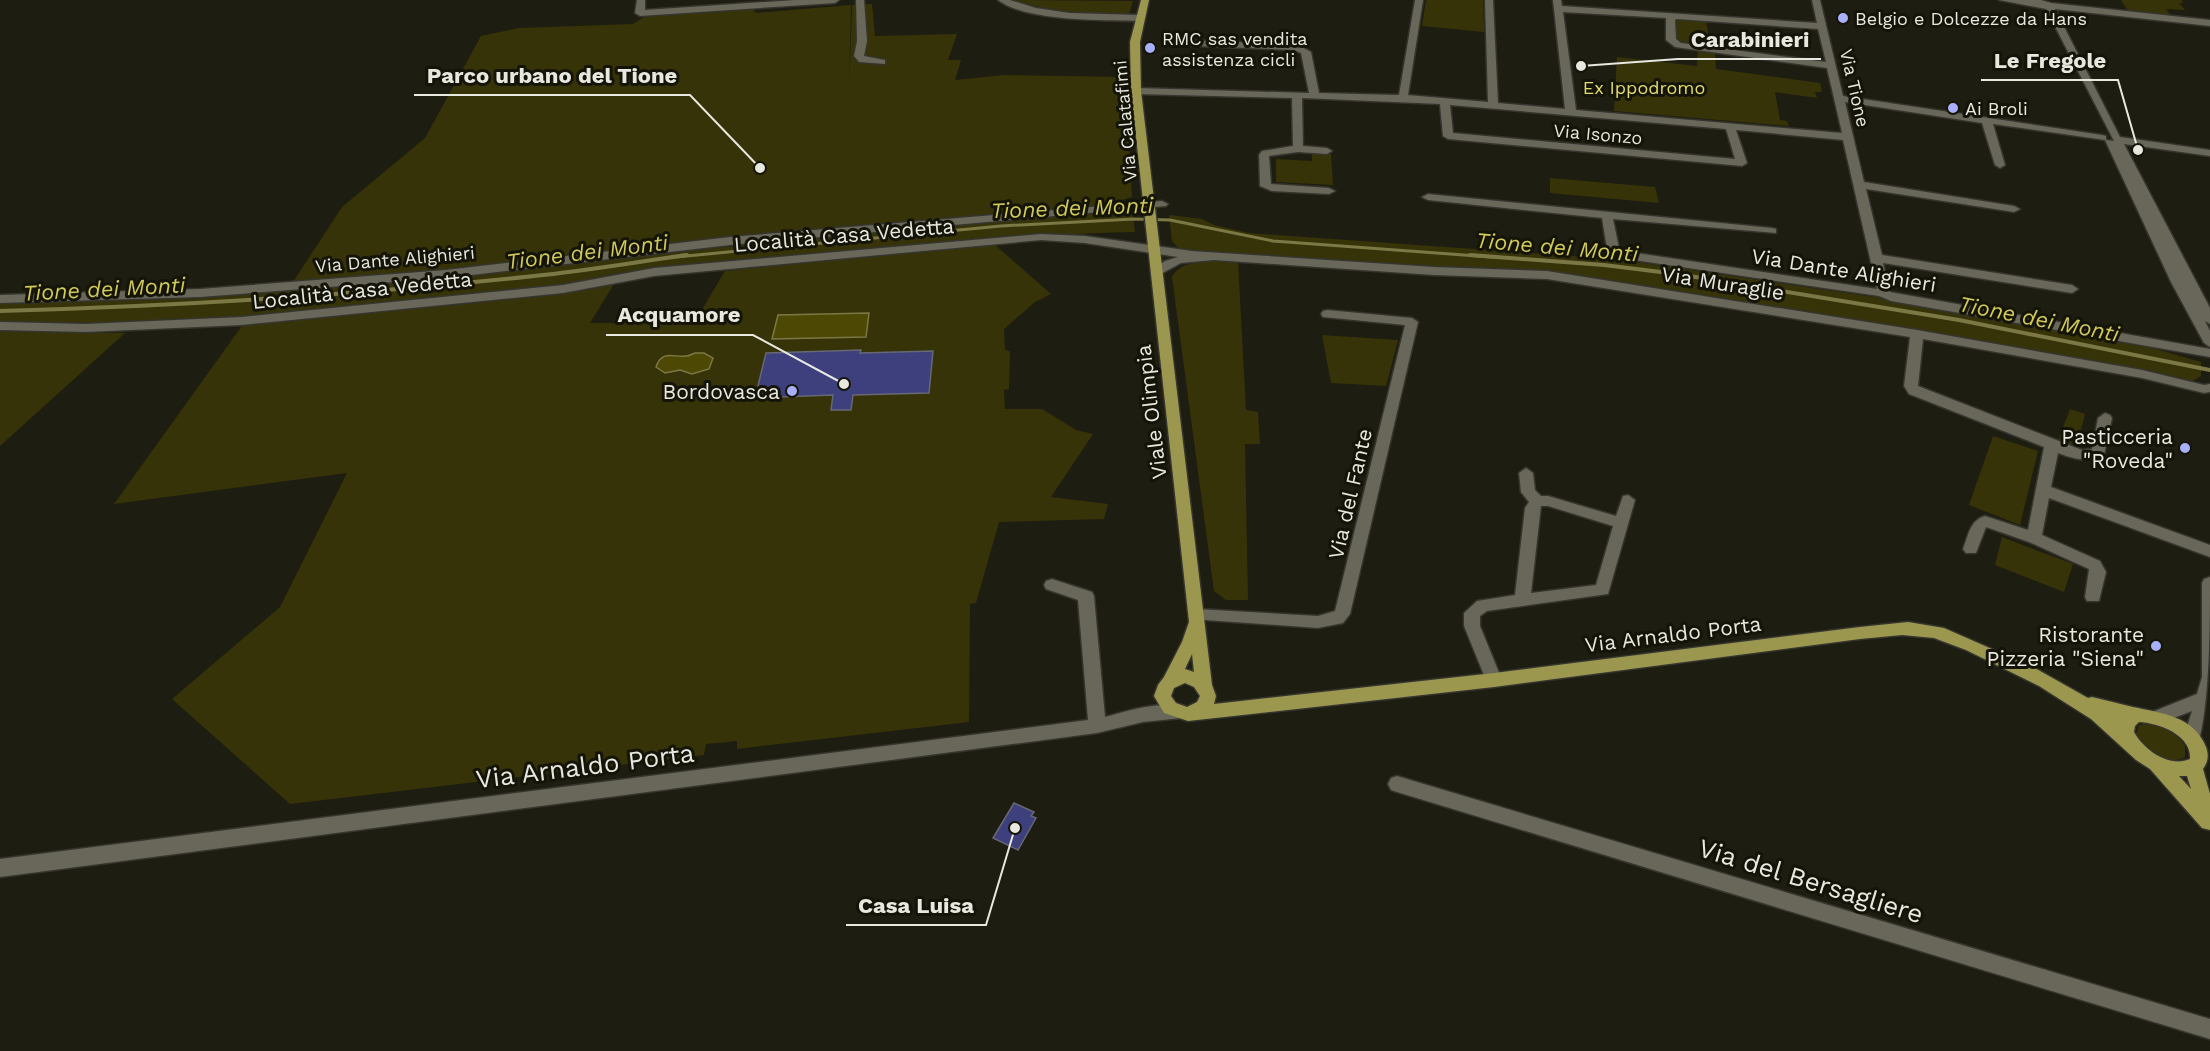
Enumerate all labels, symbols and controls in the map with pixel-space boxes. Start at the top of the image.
place label: Belgio e Dolcezze da Hans [1855,8,2087,29]
marker: Belgio e Dolcezze da Hans [1836,11,1850,25]
callout: Carabinieri [1678,19,1821,59]
text: Carabinieri [1691,27,1809,52]
place label: RMC sas vendita assistenza cicli [1162,28,1307,70]
callout: Le Fregole [1981,40,2118,80]
marker: RMC sas vendita assistenza cicli [1143,41,1157,55]
street label: Via Tione [1836,47,1874,129]
text: Le Fregole [1994,48,2106,73]
callout: Parco urbano del Tione [414,55,690,95]
street label: Via Calatafimi [1109,59,1141,183]
text: Parco urbano del Tione [427,63,677,88]
park label: Ex Ippodromo [1583,77,1705,98]
place label: Ai Broli [1965,98,2028,119]
marker: Ai Broli [1946,101,1960,115]
street label: Via Isonzo [1553,120,1643,148]
water label: Tione dei Monti [990,193,1155,223]
street label: Località Casa Vedetta [733,213,955,257]
water label: Tione dei Monti [1475,227,1640,267]
water label: Tione dei Monti [505,230,671,274]
street label: Via Dante Alighieri [314,242,476,276]
street label: Via Dante Alighieri [1750,243,1938,297]
street label: Via Muraglie [1660,261,1786,305]
street label: Località Casa Vedetta [251,266,473,314]
water label: Tione dei Monti [22,272,187,306]
water label: Tione dei Monti [1957,291,2122,347]
callout: Acquamore [606,295,753,335]
text: Acquamore [617,302,741,327]
street label: Viale Olimpia [1130,343,1172,481]
place label: Bordovasca [662,379,780,404]
marker: Bordovasca [785,384,799,398]
place label: Pasticceria "Roveda" [2061,424,2173,473]
street label: Via del Fante [1323,426,1377,562]
marker: Pasticceria "Roveda" [2178,441,2192,455]
street label: Via Arnaldo Porta [1583,611,1763,657]
place label: Ristorante Pizzeria "Siena" [1987,622,2144,671]
marker: Ristorante Pizzeria "Siena" [2149,639,2163,653]
street label: Via Arnaldo Porta [474,738,696,794]
street label: Via del Bersagliere [1695,833,1927,929]
callout: Casa Luisa [846,885,986,925]
text: Casa Luisa [858,893,974,918]

